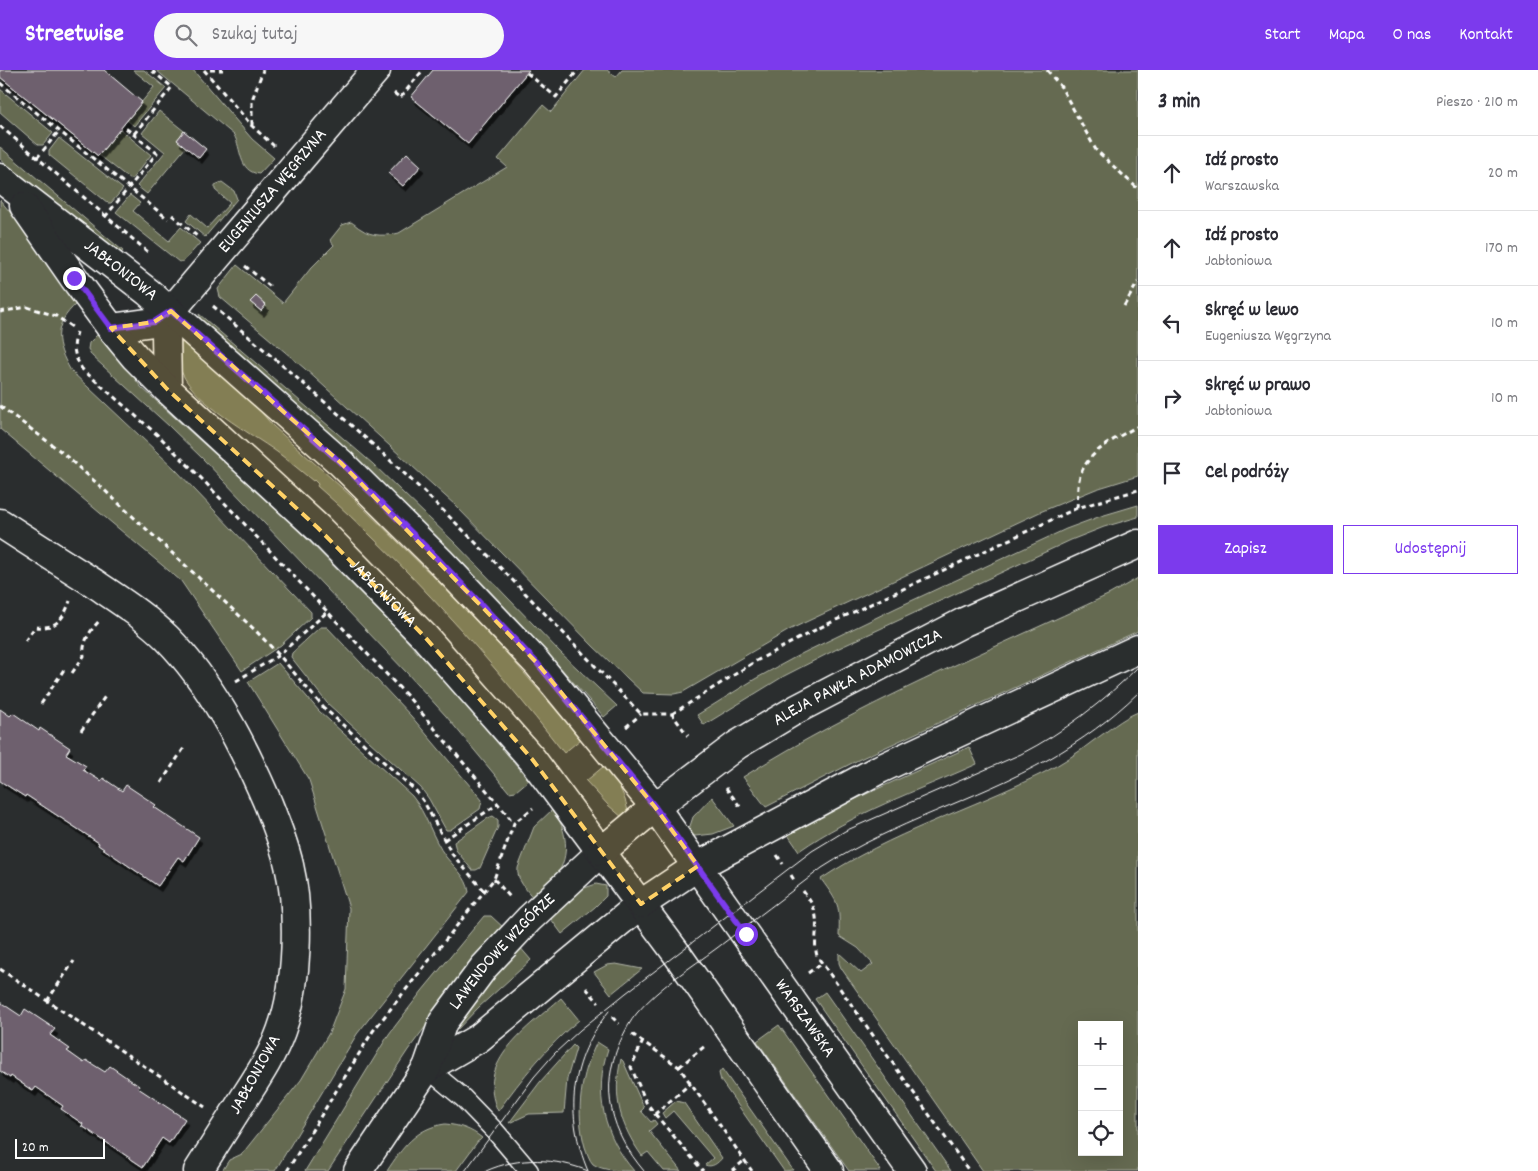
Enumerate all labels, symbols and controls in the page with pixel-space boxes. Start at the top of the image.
search box [154,13,504,58]
text: Streetwise [25,18,124,52]
icon: search [172,21,200,49]
text: Szukaj tutaj [212,22,298,49]
text: Start [1264,23,1301,48]
text: Mapa [1329,23,1364,48]
text: O nas [1392,23,1431,48]
text: Kontakt [1459,23,1513,48]
text: 3 min [1158,88,1200,118]
text: Pieszo · 210 m [1436,91,1518,114]
street label: EUGENIUSZA WĘGRZYNA [213,123,333,259]
text: Idź prosto [1205,148,1278,175]
icon: ahead [1158,159,1186,187]
text: 20 m [1488,162,1518,185]
text: Warszawska [1205,175,1279,198]
text: Idź prosto [1205,223,1278,250]
street label: JABŁONIOWA [78,234,163,308]
icon: ahead [1158,234,1186,262]
text: 170 m [1485,237,1518,260]
text: Jabłoniowa [1205,250,1272,273]
route end [63,267,86,290]
text: Skręć w lewo [1205,298,1299,325]
icon: left [1158,309,1186,337]
text: 10 m [1491,312,1518,335]
text: Eugeniusza Węgrzyna [1205,325,1331,348]
text: Skręć w prawo [1205,373,1311,400]
icon: right [1158,384,1186,412]
text: 10 m [1491,387,1518,410]
text: Jabłoniowa [1205,400,1272,423]
icon: arrive [1158,459,1186,487]
text: Cel podróży [1205,460,1288,487]
button: Zapisz [1158,525,1333,574]
button: Udostępnij [1343,525,1518,574]
street label: JABŁONIOWA [343,554,422,634]
street label: ALEJA PAWŁA ADAMOWICZA [768,623,947,733]
street label: LAWENDOWE WZGÓRZE [444,888,561,1015]
route start [735,923,758,946]
street label: WARSZAWSKA [768,974,841,1063]
map controls [1078,1021,1123,1156]
button: + [1078,1021,1123,1066]
street label: JABŁONIOWA [224,1030,288,1119]
button: − [1078,1066,1123,1111]
button: locate [1078,1111,1123,1156]
scale bar [15,1136,105,1159]
text: 20 m [22,1138,49,1158]

